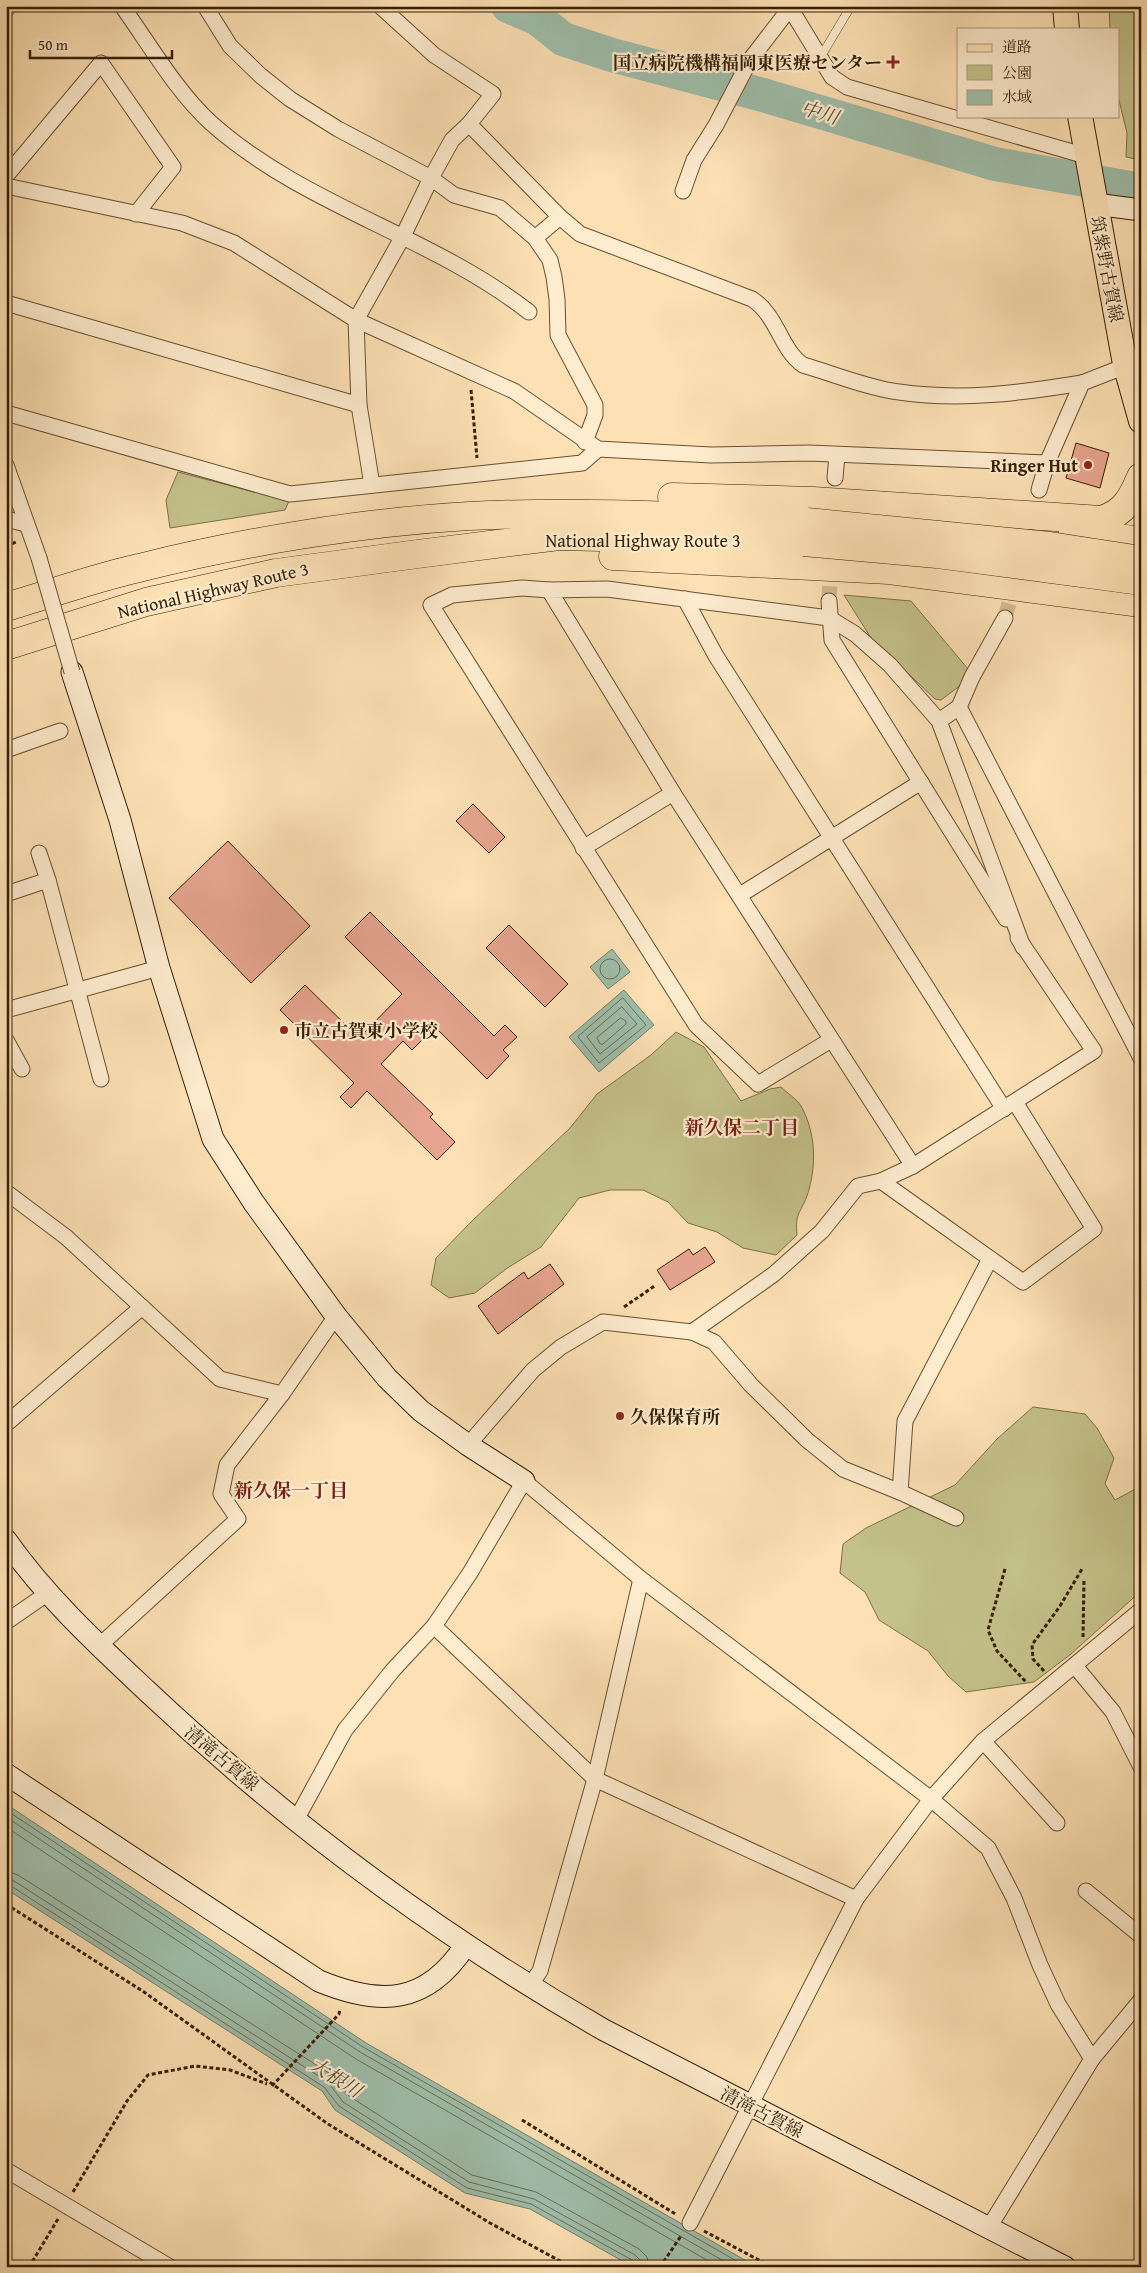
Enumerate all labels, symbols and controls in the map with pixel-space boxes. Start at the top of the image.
scale bar [30,28,172,60]
legend [957,28,1120,118]
text: 50 m [38,34,69,55]
text: 道路 [1002,36,1032,57]
place label: 国立病院機構福岡東医療センター [613,49,882,76]
marker: 国立病院機構福岡東医療センター [886,55,900,69]
text: 公園 [1002,62,1032,83]
text: 水域 [1002,86,1032,107]
water label: 中川 [798,93,844,132]
street label: 筑紫野古賀線 [1083,213,1131,325]
place label: Ringer Hut [990,452,1078,479]
marker: Ringer Hut [1082,459,1094,471]
street label: National Highway Route 3 [545,527,741,554]
street label: National Highway Route 3 [115,555,311,625]
place label: 市立古賀東小学校 [294,1017,438,1044]
marker: 市立古賀東小学校 [278,1024,290,1036]
district label: 新久保二丁目 [685,1113,799,1141]
place label: 久保保育所 [630,1403,720,1430]
marker: 久保保育所 [614,1410,626,1422]
district label: 新久保一丁目 [234,1476,348,1504]
street label: 清滝古賀線 [179,1719,265,1797]
water label: 大根川 [304,2050,369,2105]
street label: 清滝古賀線 [716,2080,808,2144]

